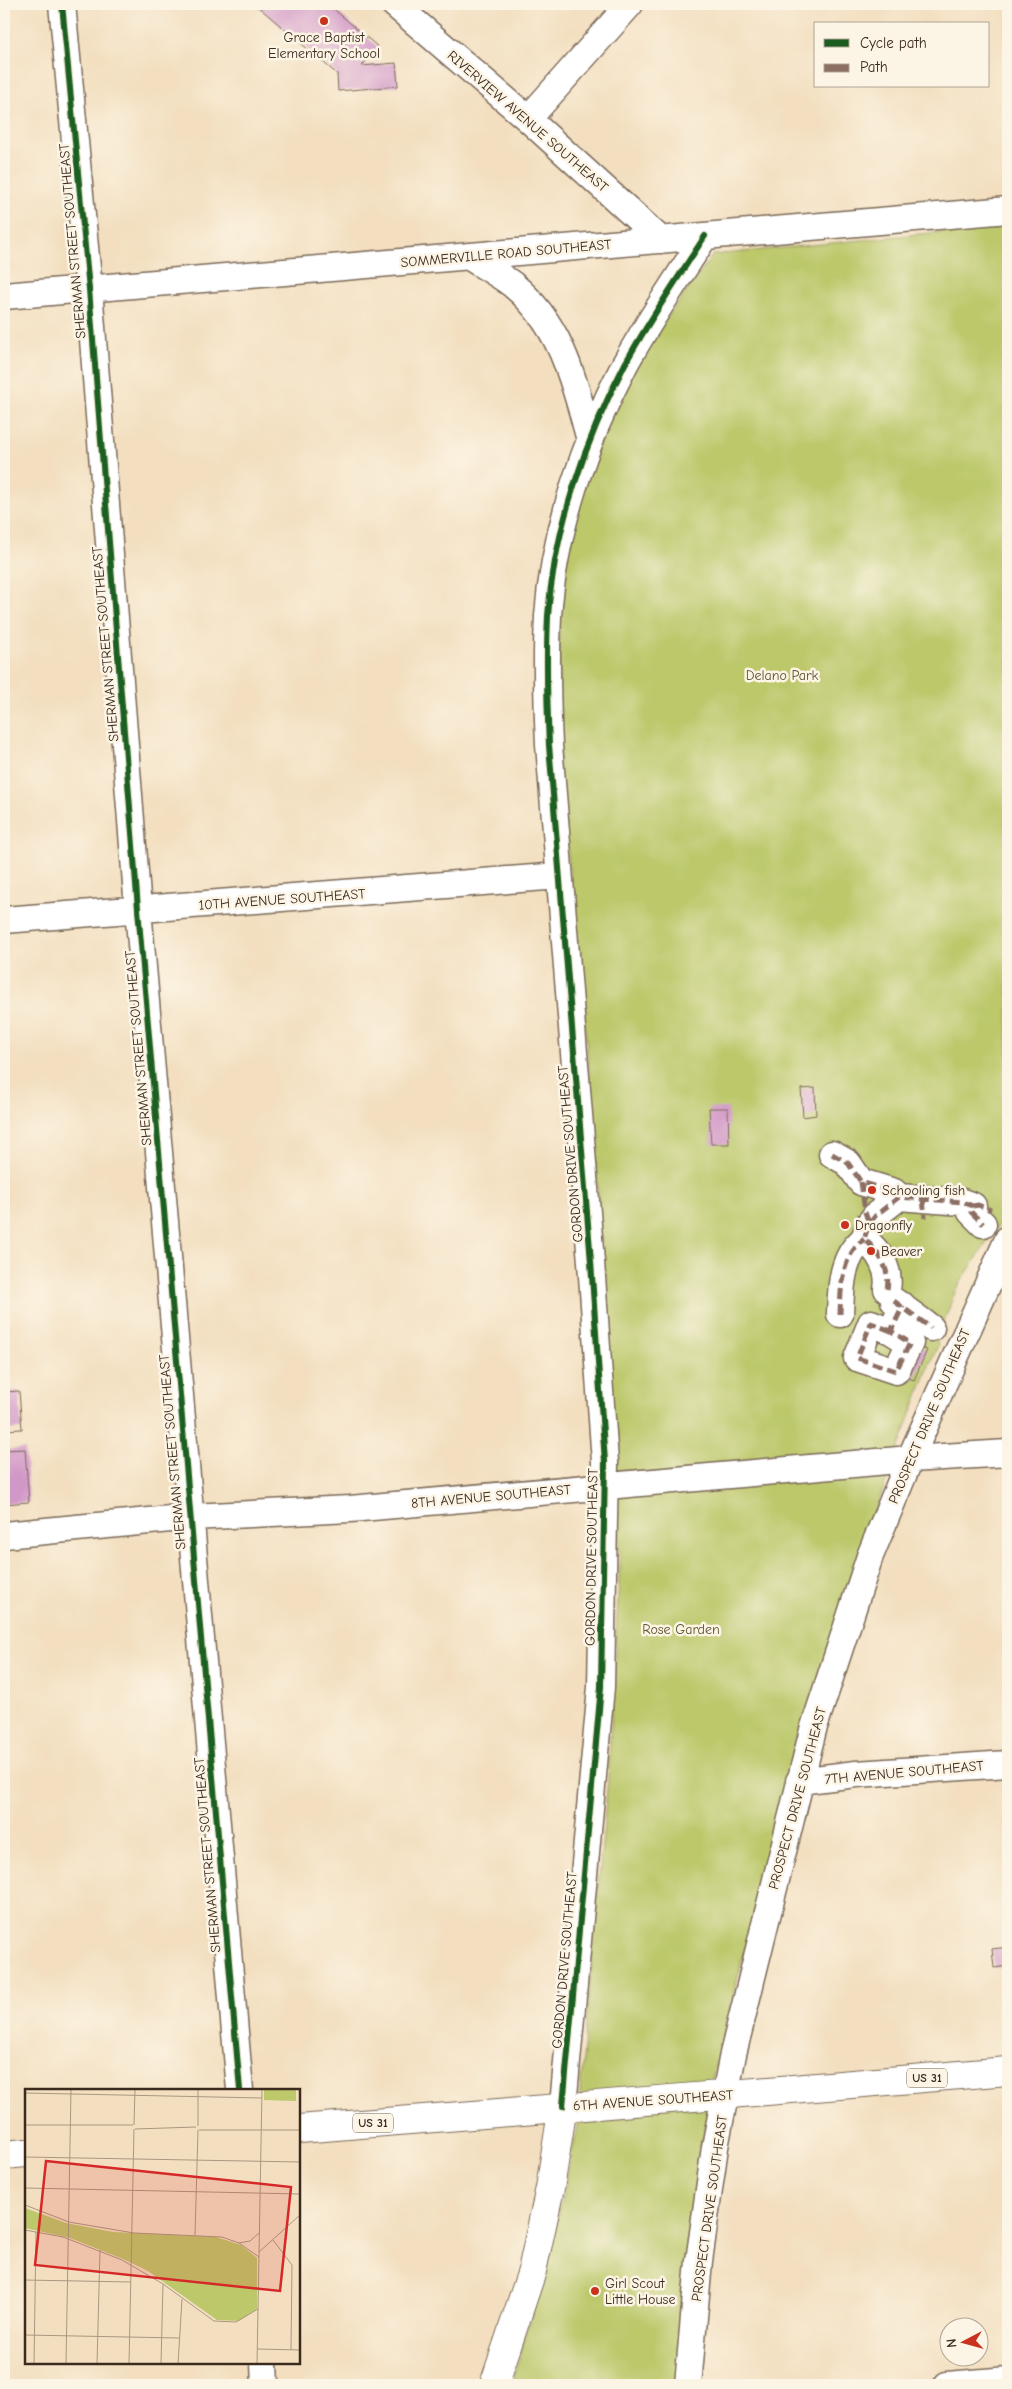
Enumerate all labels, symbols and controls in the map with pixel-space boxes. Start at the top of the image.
marker: Grace Baptist Elementary School [318,15,330,27]
legend [814,22,990,88]
place label: Grace Baptist Elementary School [268,29,380,62]
text: Cycle path [860,34,927,52]
street label: RIVERVIEW AVENUE SOUTHEAST [444,47,612,196]
text: Path [860,58,888,76]
street label: SHERMAN STREET SOUTHEAST [55,142,90,339]
street label: SOMMERVILLE ROAD SOUTHEAST [400,236,613,271]
street label: SHERMAN STREET SOUTHEAST [88,545,123,742]
park label: Delano Park [746,667,819,684]
street label: 10TH AVENUE SOUTHEAST [198,885,367,914]
street label: SHERMAN STREET SOUTHEAST [121,949,156,1146]
street label: GORDON DRIVE SOUTHEAST [554,1064,587,1243]
place label: Schooling fish [882,1182,965,1199]
marker: Schooling fish [866,1184,878,1196]
place label: Dragonfly [855,1217,913,1234]
marker: Dragonfly [839,1219,851,1231]
place label: Beaver [881,1243,923,1260]
marker: Beaver [865,1245,877,1257]
street label: PROSPECT DRIVE SOUTHEAST [885,1326,974,1506]
street label: SHERMAN STREET SOUTHEAST [155,1353,190,1550]
street label: GORDON DRIVE SOUTHEAST [581,1467,602,1646]
street label: 8TH AVENUE SOUTHEAST [410,1481,572,1512]
park label: Rose Garden [642,1621,720,1638]
street label: PROSPECT DRIVE SOUTHEAST [765,1704,830,1891]
street label: SHERMAN STREET SOUTHEAST [190,1756,225,1953]
street label: 7TH AVENUE SOUTHEAST [824,1757,985,1788]
street label: GORDON DRIVE SOUTHEAST [548,1870,581,2049]
road number: US 31 [907,2068,947,2088]
street label: 6TH AVENUE SOUTHEAST [572,2086,734,2115]
inset map [25,2089,300,2364]
street label: PROSPECT DRIVE SOUTHEAST [688,2113,731,2303]
road number: US 31 [353,2114,393,2132]
place label: Girl Scout Little House [605,2275,675,2308]
marker: Girl Scout Little House [589,2285,601,2297]
north arrow [940,2316,990,2366]
text: N [943,2338,960,2349]

